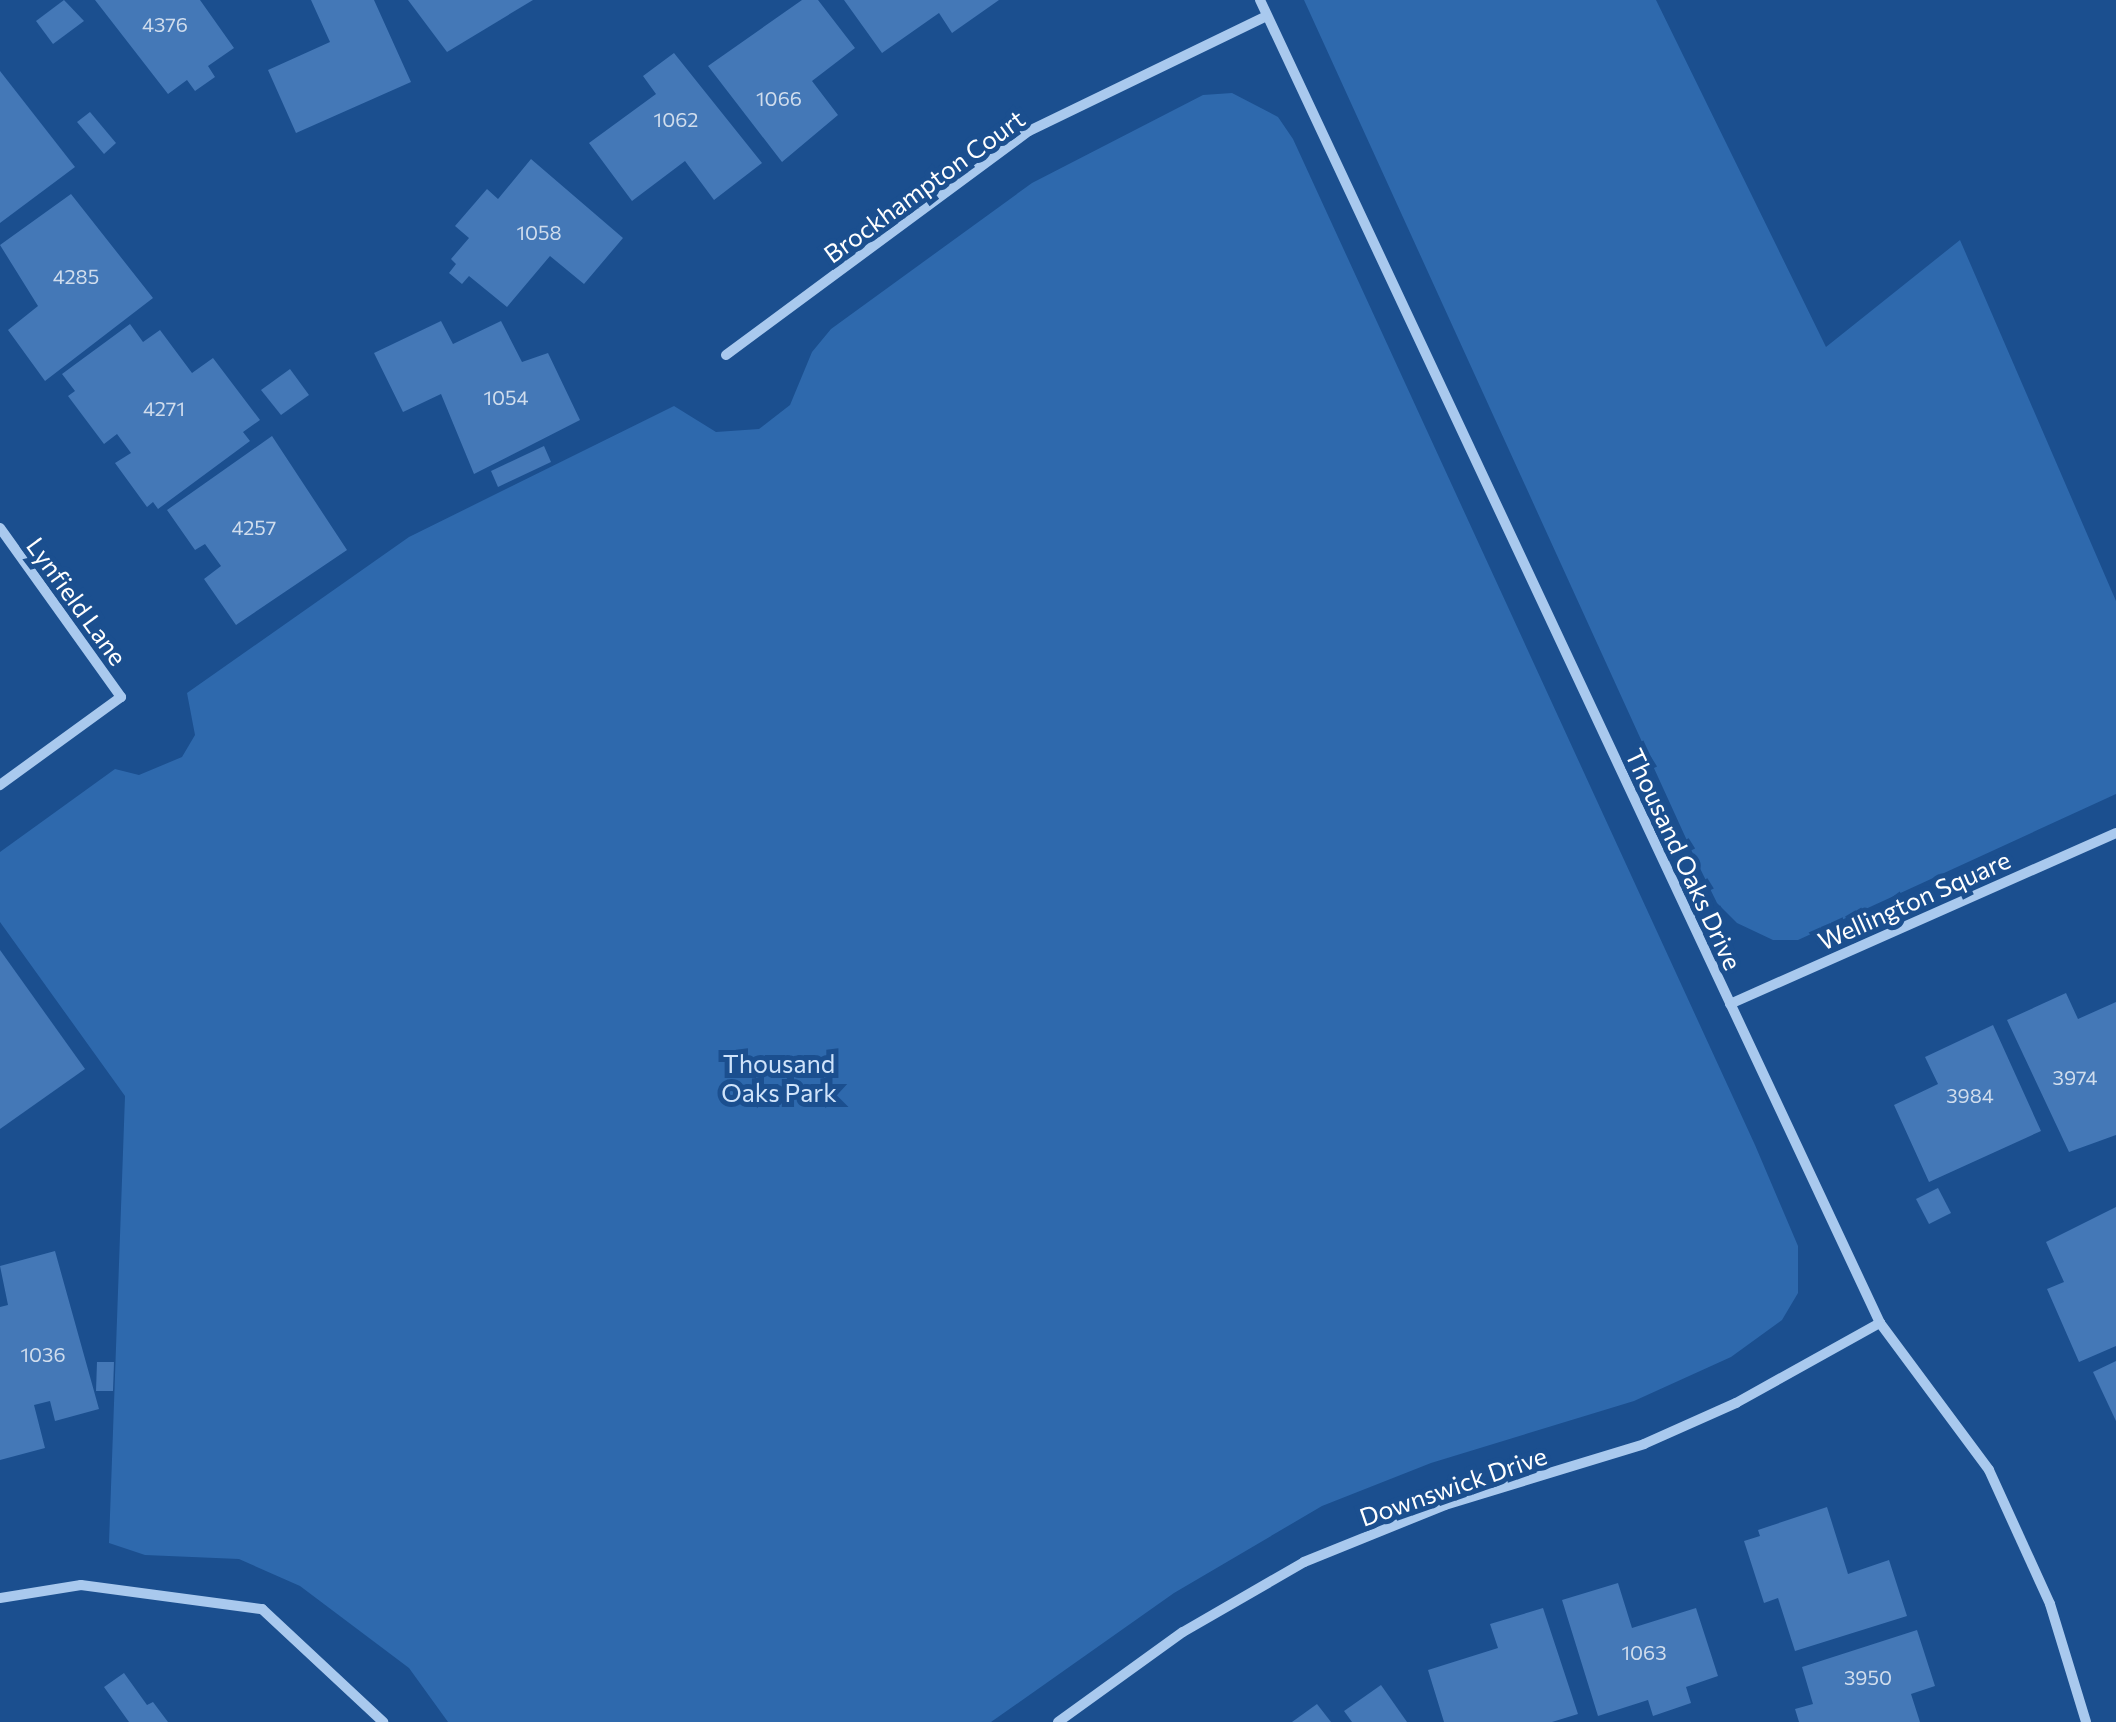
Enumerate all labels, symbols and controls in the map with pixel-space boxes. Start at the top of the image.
house number: 4376 [142,12,188,36]
house number: 1066 [756,86,802,110]
street label: Brockhampton Court [818,103,1030,269]
house number: 1062 [654,107,698,131]
house number: 1058 [516,220,562,244]
house number: 4285 [53,264,99,288]
house number: 1054 [483,385,529,409]
house number: 4271 [143,396,185,420]
house number: 4257 [232,515,276,539]
street label: Lynfield Lane [21,531,133,671]
street label: Thousand Oaks Drive [1620,744,1748,974]
street label: Wellington Square [1813,844,2015,956]
park label: Thousand Oaks Park [721,1049,837,1108]
house number: 3974 [2053,1065,2097,1089]
house number: 3984 [1946,1083,1994,1107]
house number: 1036 [20,1342,66,1366]
street label: Downswick Drive [1356,1440,1550,1532]
house number: 1063 [1621,1640,1667,1664]
house number: 3950 [1844,1665,1892,1689]

